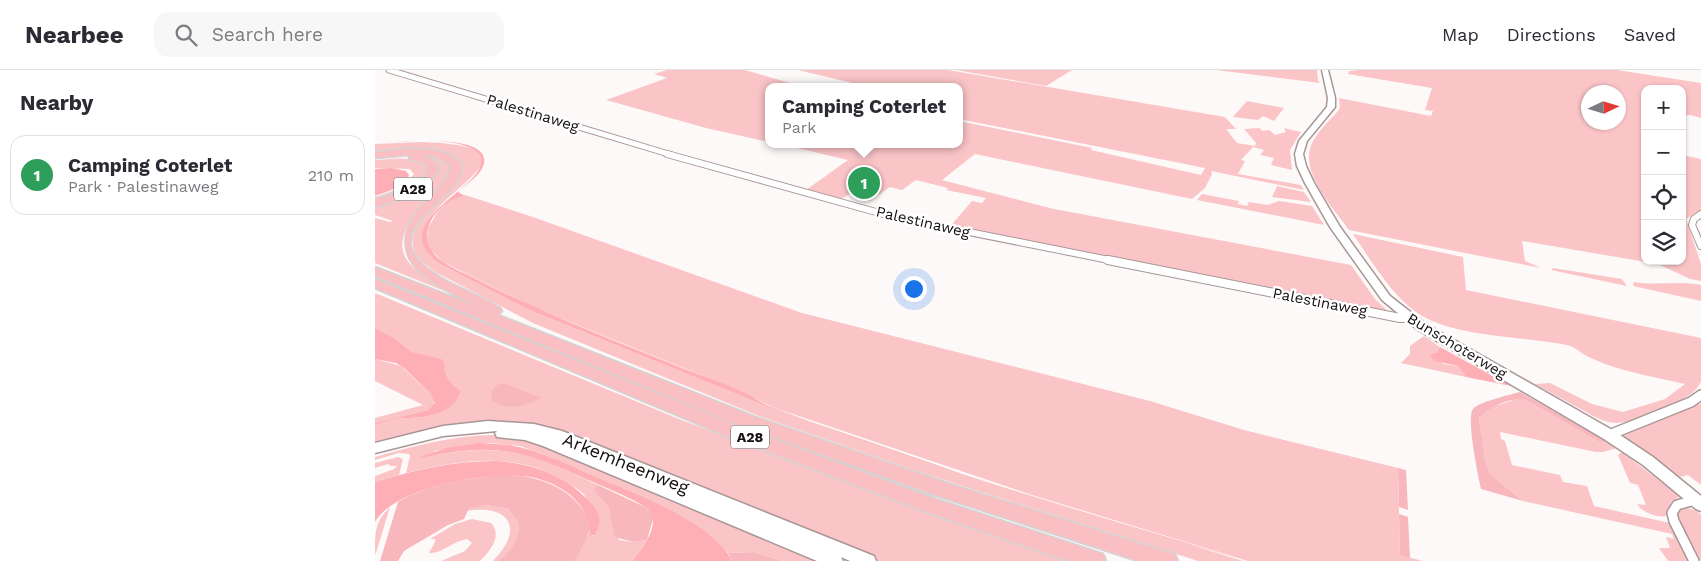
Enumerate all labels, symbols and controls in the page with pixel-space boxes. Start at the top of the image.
search box [154,12,504,57]
text: Nearbee [25,21,124,49]
icon: search [172,21,200,49]
text: Search here [212,23,323,46]
text: Map [1442,24,1479,45]
text: Directions [1507,24,1596,45]
text: Saved [1624,24,1676,45]
popup [765,83,963,148]
north arrow [1581,85,1626,130]
map controls [1641,85,1686,265]
button: + [1641,85,1686,130]
text: Nearby [20,90,93,115]
street label: Palestinaweg [485,90,581,136]
text: Camping Coterlet [782,95,946,118]
text: Park [782,118,816,137]
button: − [1641,130,1686,175]
text: Camping Coterlet [68,154,232,177]
pin: 1 [848,164,880,202]
text: 1 [34,166,40,185]
text: 210 m [308,166,354,185]
button: locate [1641,175,1686,220]
text: Park · Palestinaweg [68,177,219,196]
road number: A28 [394,178,432,200]
street label: Palestinaweg [874,202,972,242]
button: layers [1641,220,1686,265]
your location [901,276,927,302]
street label: Palestinaweg [1271,284,1369,320]
street label: Bunschoterweg [1404,309,1510,383]
road number: A28 [731,426,769,448]
street label: Arkemheenweg [560,428,693,498]

